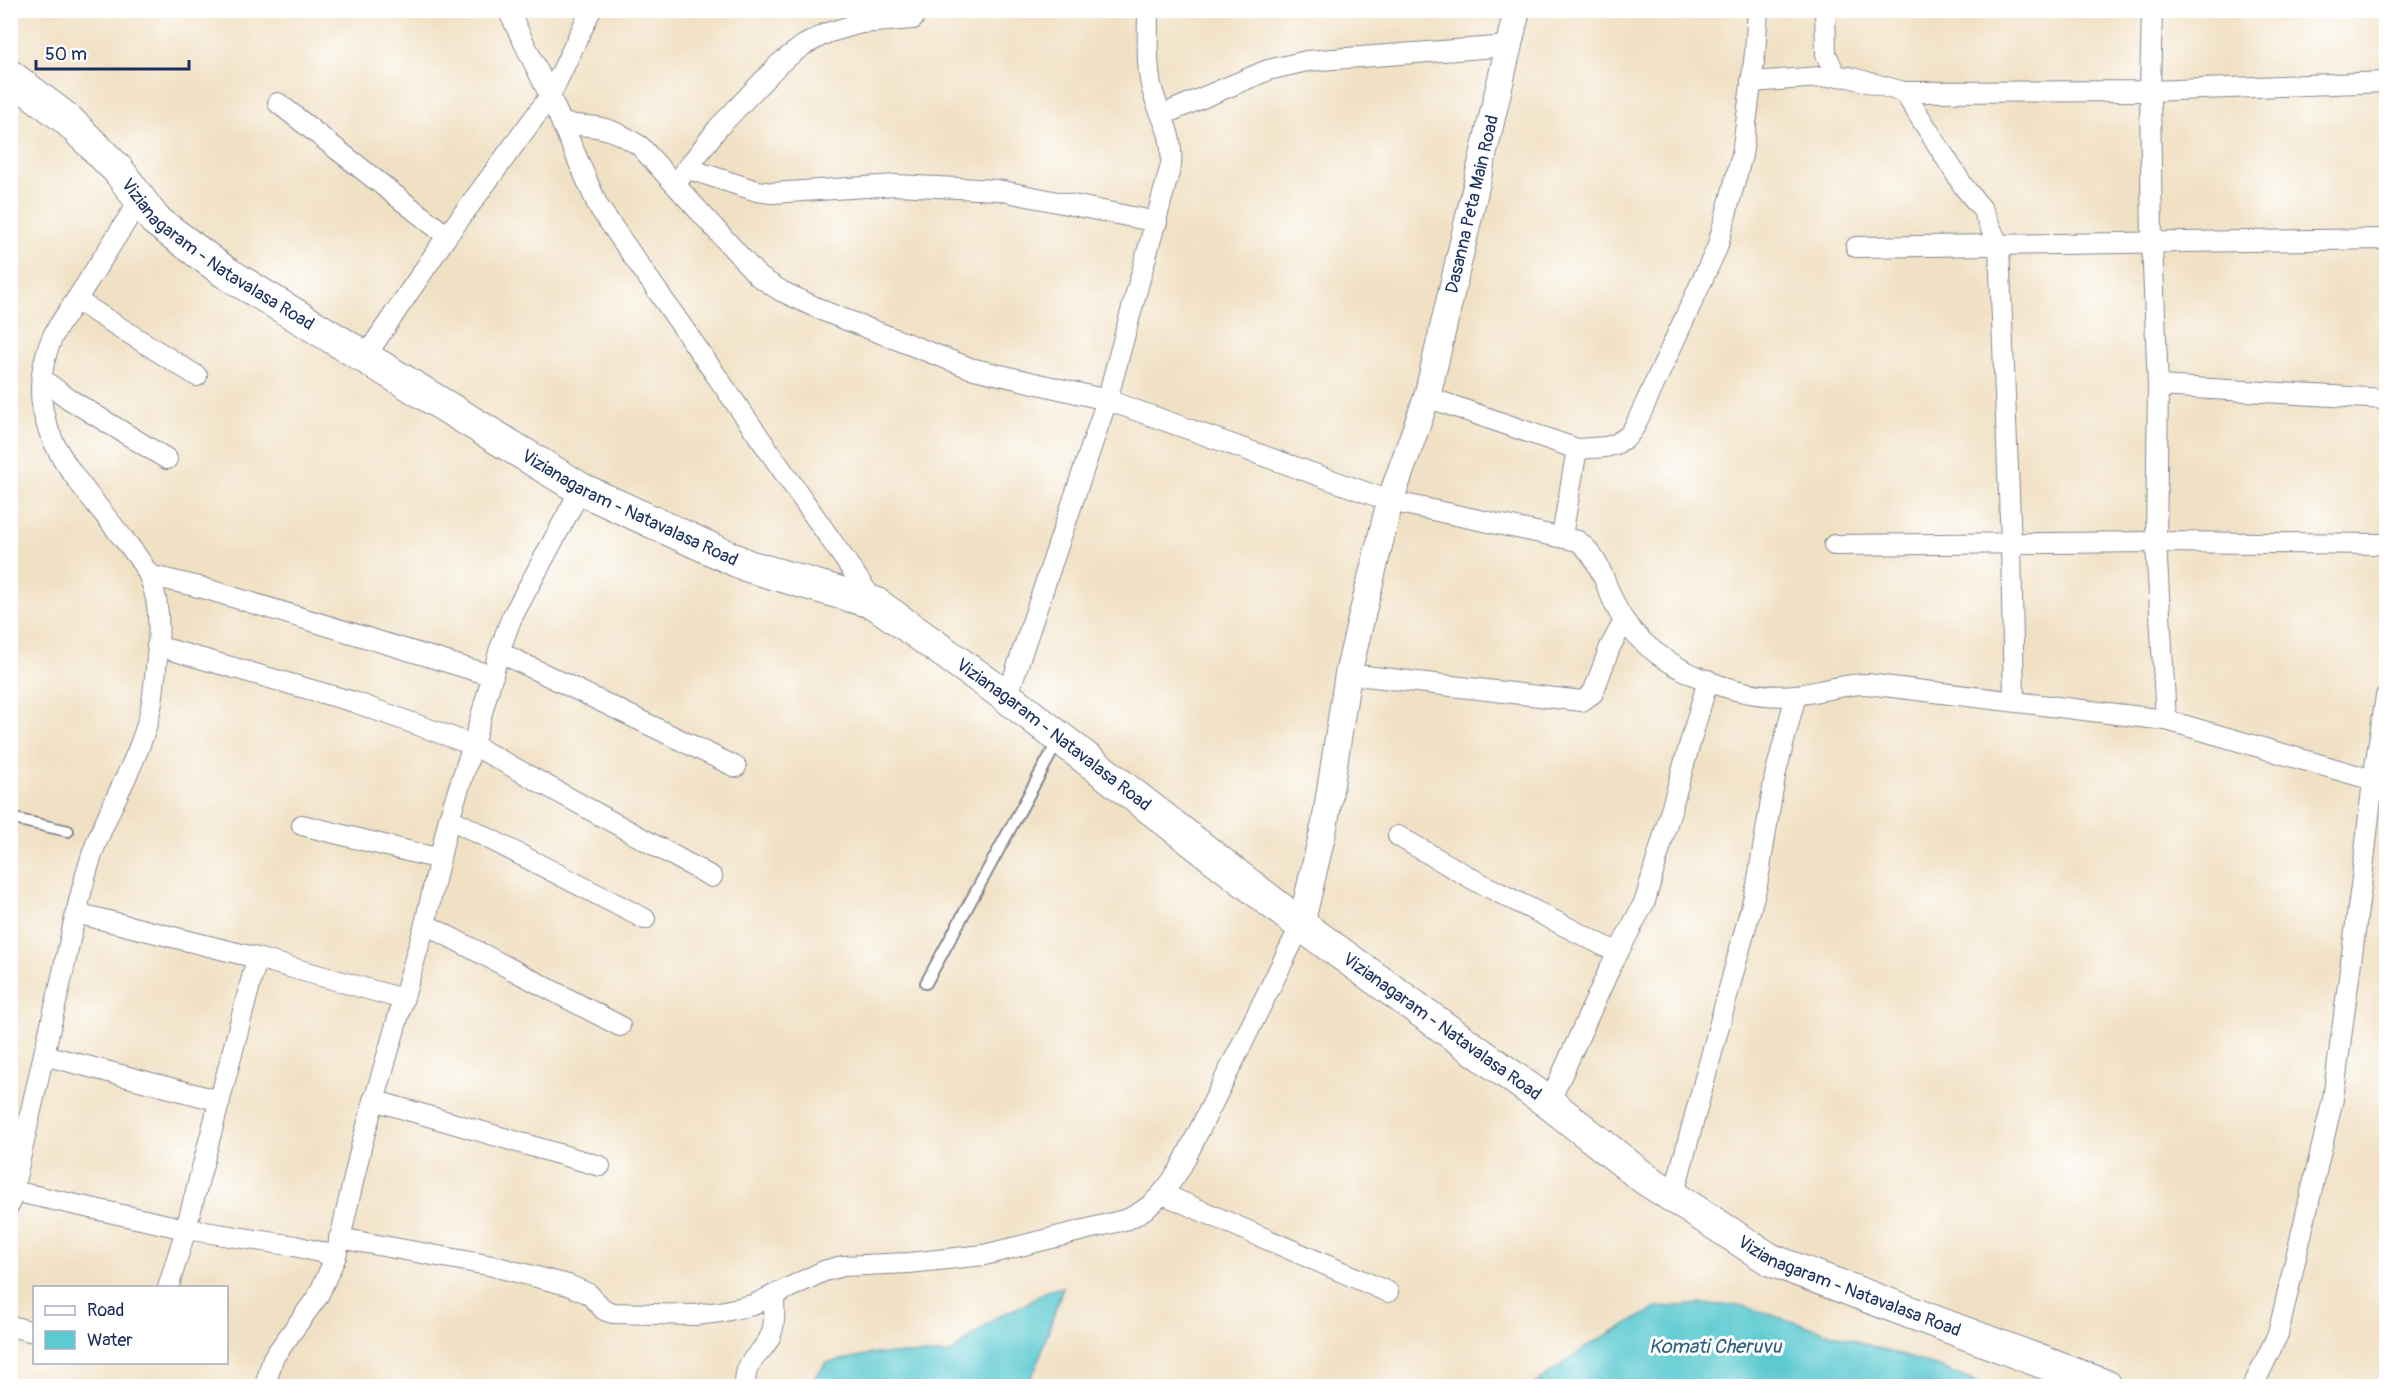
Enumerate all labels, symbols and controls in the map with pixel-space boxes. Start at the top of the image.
scale bar [36,33,189,71]
text: 50 m [45,43,87,66]
street label: Dasanna Peta Main Road [1440,113,1504,296]
street label: Vizianagaram - Natavalasa Road [116,174,319,335]
street label: Vizianagaram - Natavalasa Road [517,444,742,571]
street label: Vizianagaram - Natavalasa Road [952,653,1156,816]
street label: Vizianagaram - Natavalasa Road [1338,947,1546,1105]
street label: Vizianagaram - Natavalasa Road [1734,1230,1964,1342]
legend [33,1286,228,1364]
text: Road [87,1299,124,1322]
text: Water [87,1329,133,1352]
water label: Komati Cheruvu [1649,1334,1783,1359]

